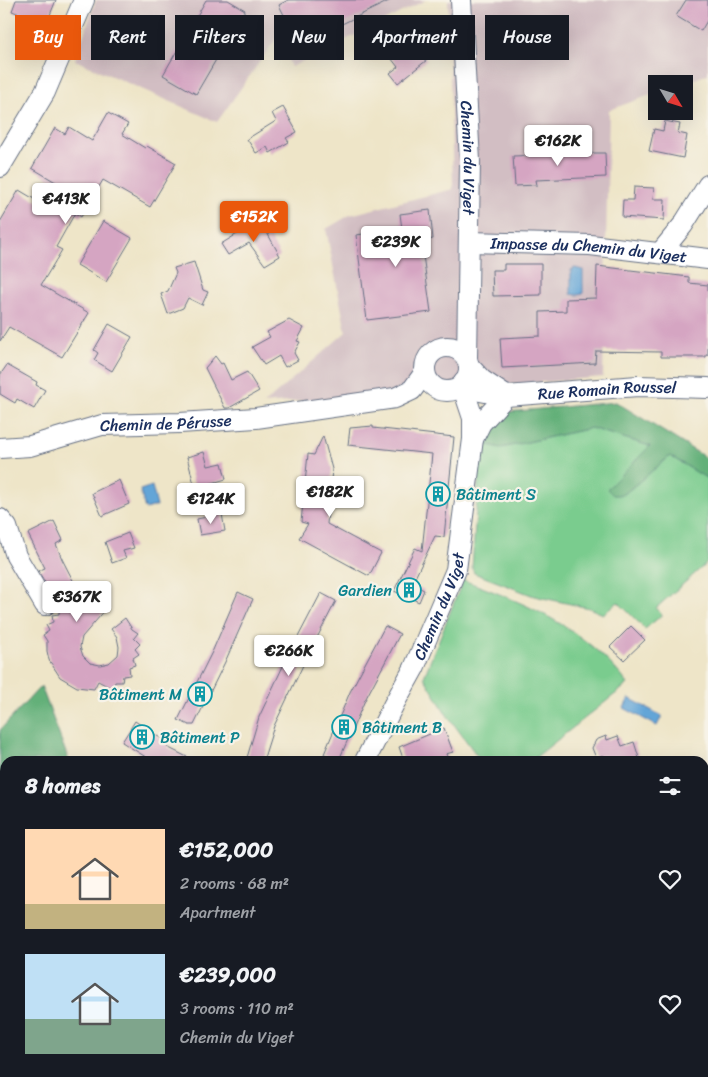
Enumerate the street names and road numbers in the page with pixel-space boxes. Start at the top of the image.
street label: Chemin du Viget [452,100,485,216]
street label: Impasse du Chemin du Viget [489,228,689,271]
street label: Rue Romain Roussel [537,371,677,408]
street label: Chemin de Pérusse [100,405,233,440]
street label: Chemin du Viget [405,550,473,665]

